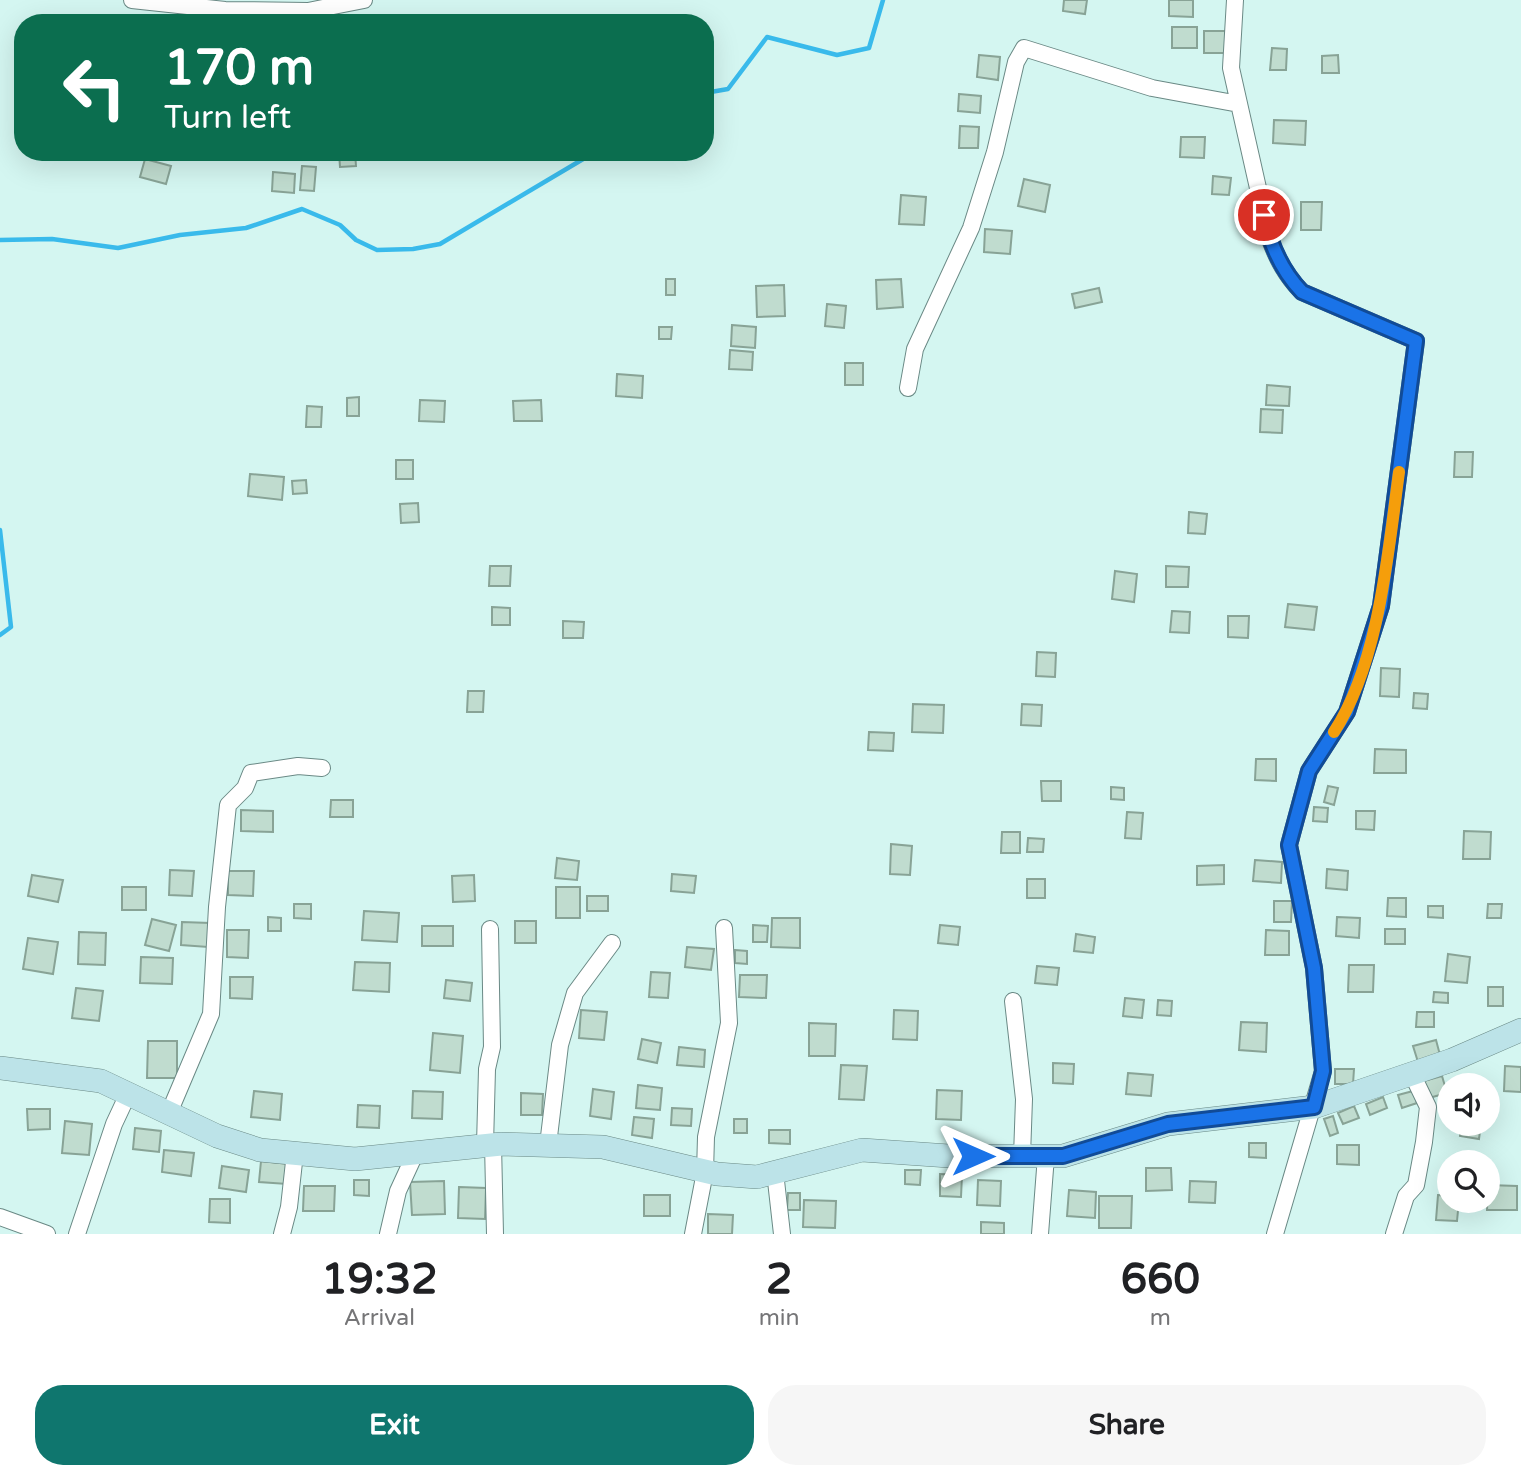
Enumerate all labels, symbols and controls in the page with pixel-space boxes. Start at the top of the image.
text: 170 m [164,39,314,98]
icon: left [49,42,140,133]
text: Turn left [164,99,291,137]
pin [1234,185,1294,245]
icon: arrive [1245,196,1283,234]
map controls [1437,1073,1500,1213]
button: sound [1437,1073,1500,1136]
position arrow [936,1119,1010,1193]
button: search [1437,1150,1500,1213]
text: 19:32 [321,1254,438,1305]
text: 2 [766,1254,792,1305]
text: 660 [1121,1254,1200,1305]
text: Arrival [344,1304,415,1332]
text: min [759,1304,800,1332]
text: m [1150,1304,1171,1332]
button: Exit [35,1385,754,1465]
button: Share [768,1385,1486,1465]

